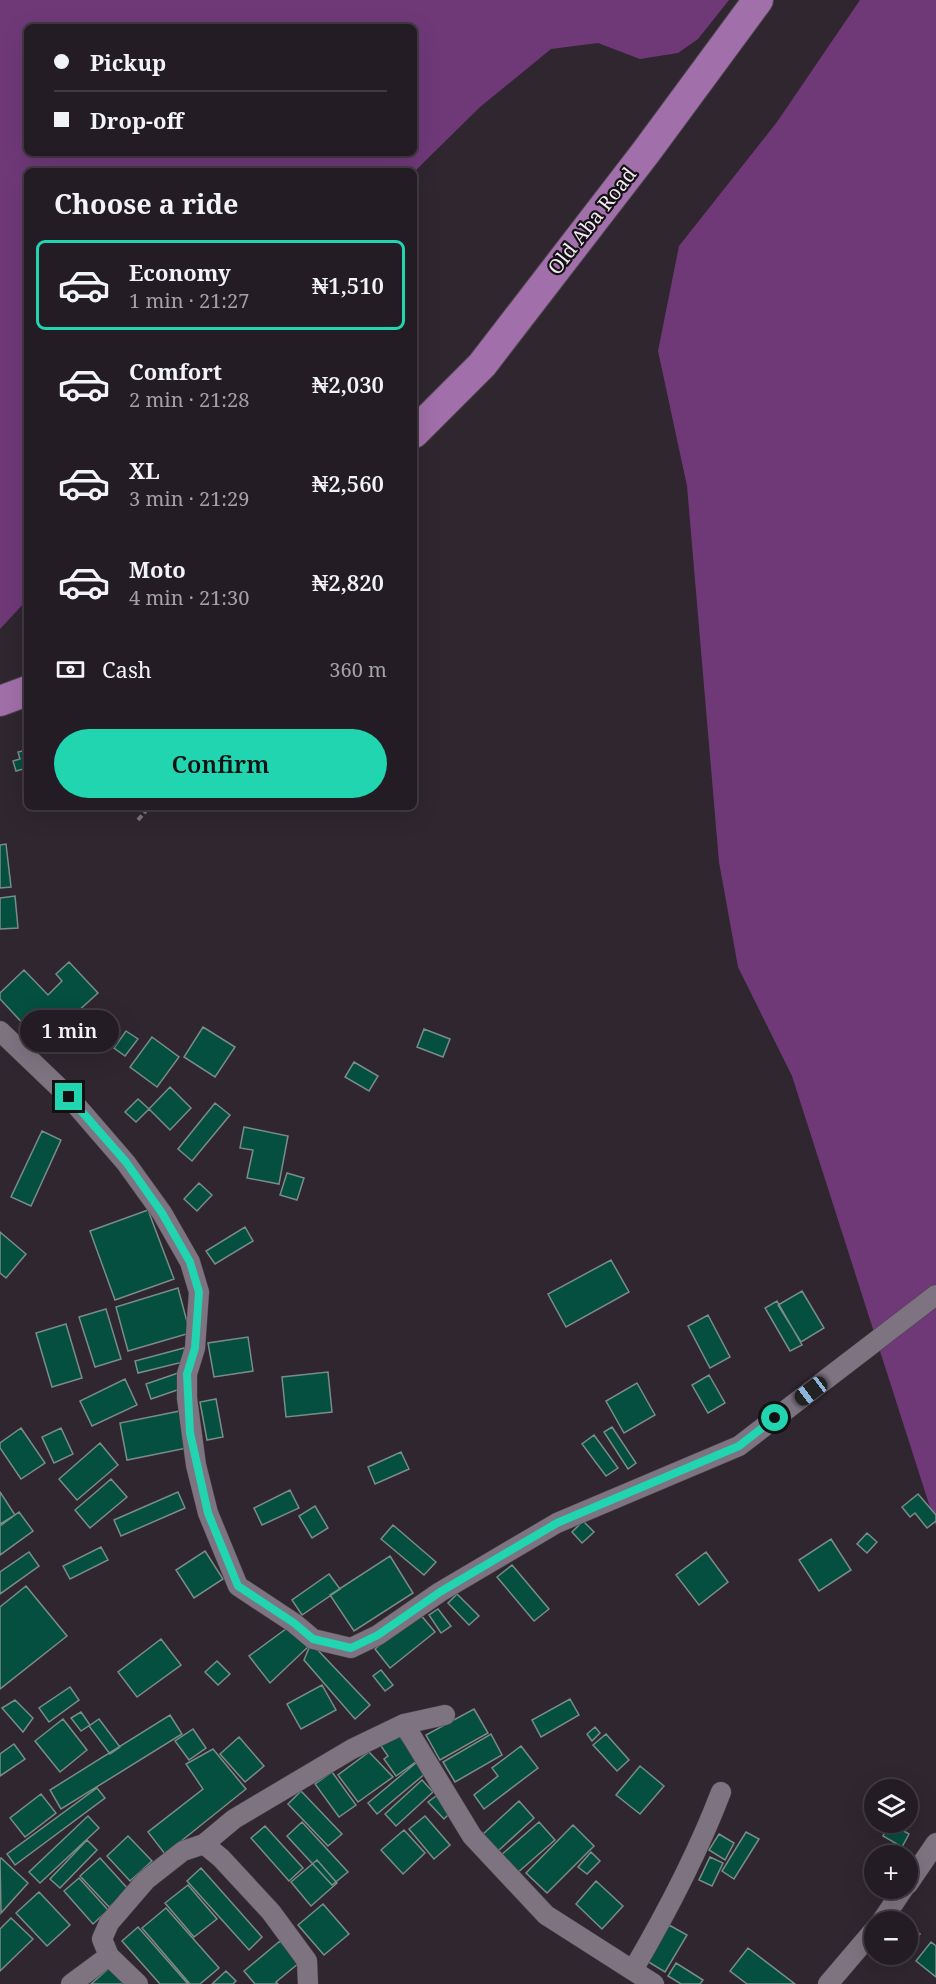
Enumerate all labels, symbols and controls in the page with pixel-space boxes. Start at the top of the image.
text: Pickup [90,47,166,77]
text: Drop-off [90,105,183,135]
street label: Old Aba Road [541,161,642,280]
text: Choose a ride [54,185,239,222]
text: Economy [129,257,231,287]
icon: car [57,258,111,312]
text: ₦1,510 [312,270,384,300]
text: 1 min · 21:27 [129,287,249,314]
text: Comfort [129,356,222,386]
icon: car [57,357,111,411]
text: ₦2,030 [312,369,384,399]
text: 2 min · 21:28 [129,386,249,413]
text: XL [129,455,160,485]
icon: car [57,456,111,510]
text: ₦2,560 [312,468,384,498]
text: 3 min · 21:29 [129,485,249,512]
text: Moto [129,554,186,584]
icon: car [57,555,111,609]
text: ₦2,820 [312,567,384,597]
text: 4 min · 21:30 [129,584,249,611]
icon: cash [54,653,87,686]
text: Cash [102,654,152,684]
text: 360 m [329,656,387,683]
button: Confirm [54,729,387,798]
callout: 1 min [20,1010,118,1052]
text: 1 min [42,1017,97,1044]
route end [55,1083,82,1110]
car [791,1373,831,1409]
route start [761,1404,788,1431]
map controls [864,1779,918,1965]
button: layers [864,1779,918,1833]
button: + [864,1845,918,1899]
button: − [864,1911,918,1965]

